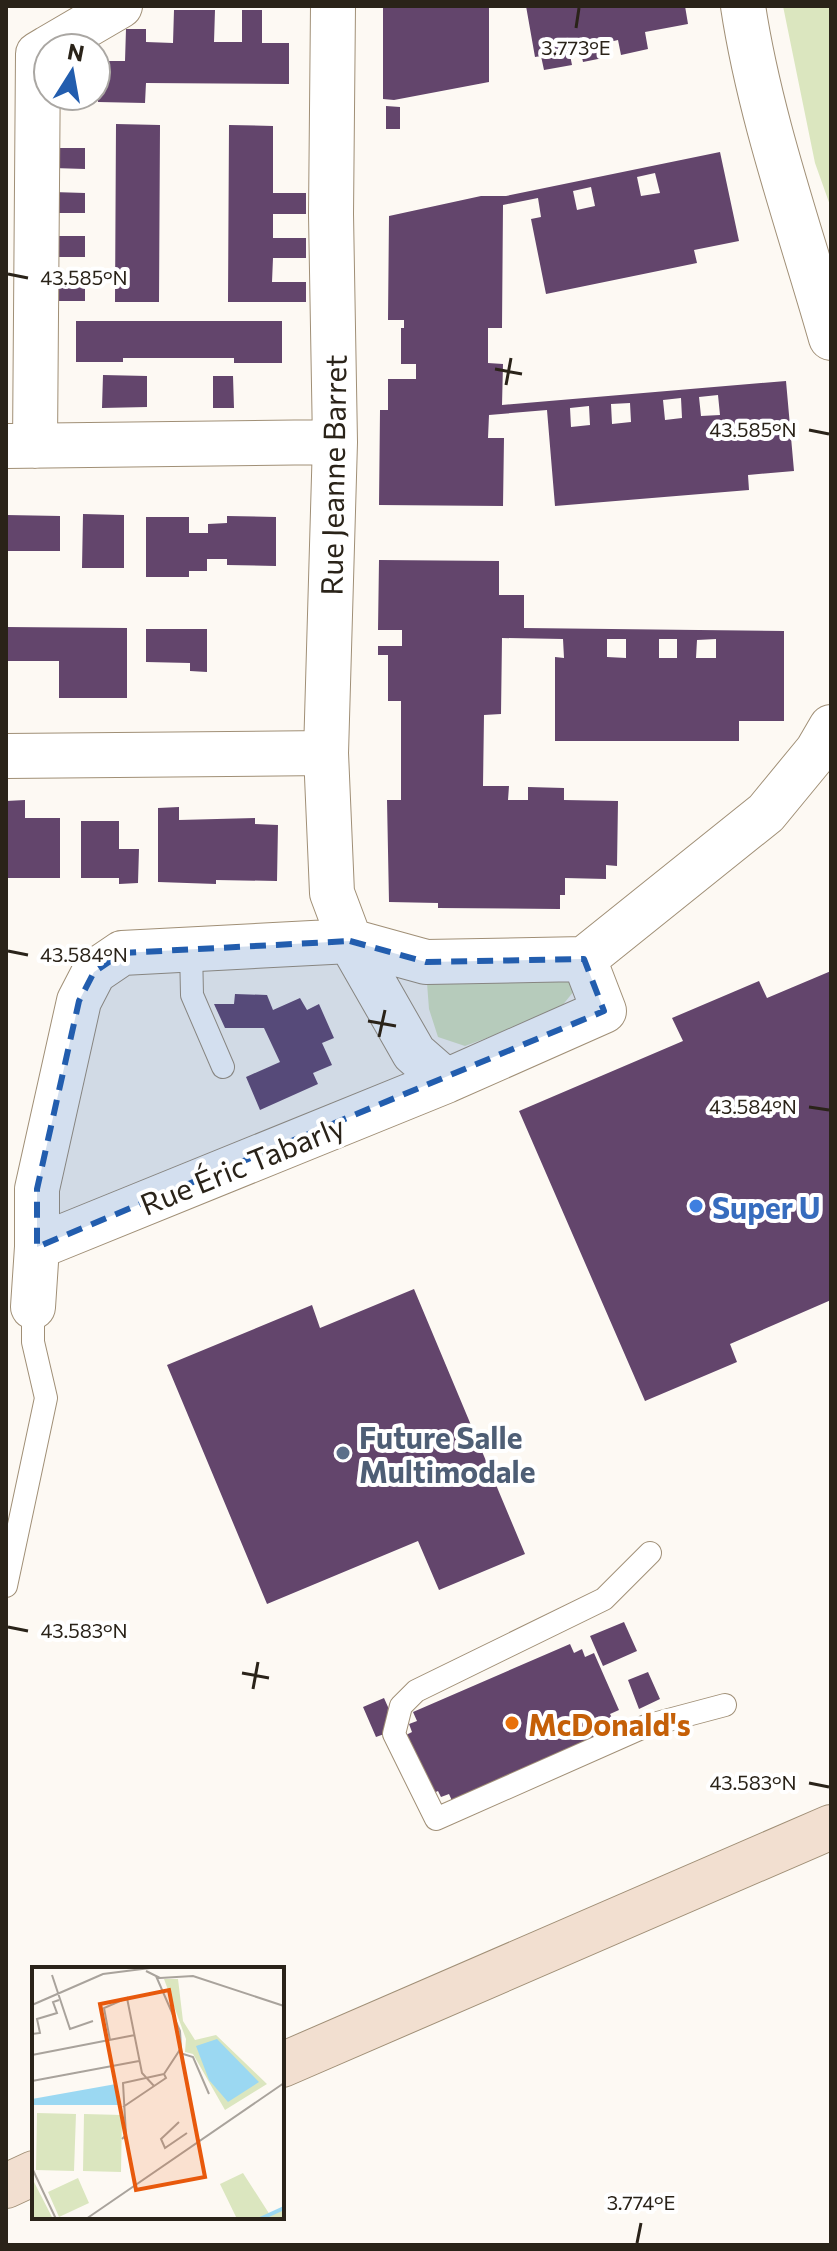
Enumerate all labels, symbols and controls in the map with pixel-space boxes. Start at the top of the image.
north arrow [32,32,112,112]
text: 3.773°E [541,35,611,59]
text: N [65,37,87,67]
text: 43.585°N [40,265,128,289]
street label: Rue Jeanne Barret [311,354,353,596]
text: 43.585°N [709,417,797,441]
text: 43.584°N [40,942,128,966]
text: 43.584°N [709,1094,797,1118]
street label: Rue Éric Tabarly [134,1106,350,1222]
place label: Super U [712,1188,821,1225]
marker: Super U [687,1197,705,1215]
place label: Future Salle Multimodale [359,1418,535,1489]
marker: Future Salle Multimodale [334,1444,352,1462]
text: 43.583°N [40,1618,128,1642]
place label: McDonald's [528,1705,691,1742]
marker: McDonald's [503,1714,521,1732]
text: 43.583°N [709,1770,797,1794]
inset map [32,1967,284,2219]
text: 3.774°E [607,2190,675,2214]

